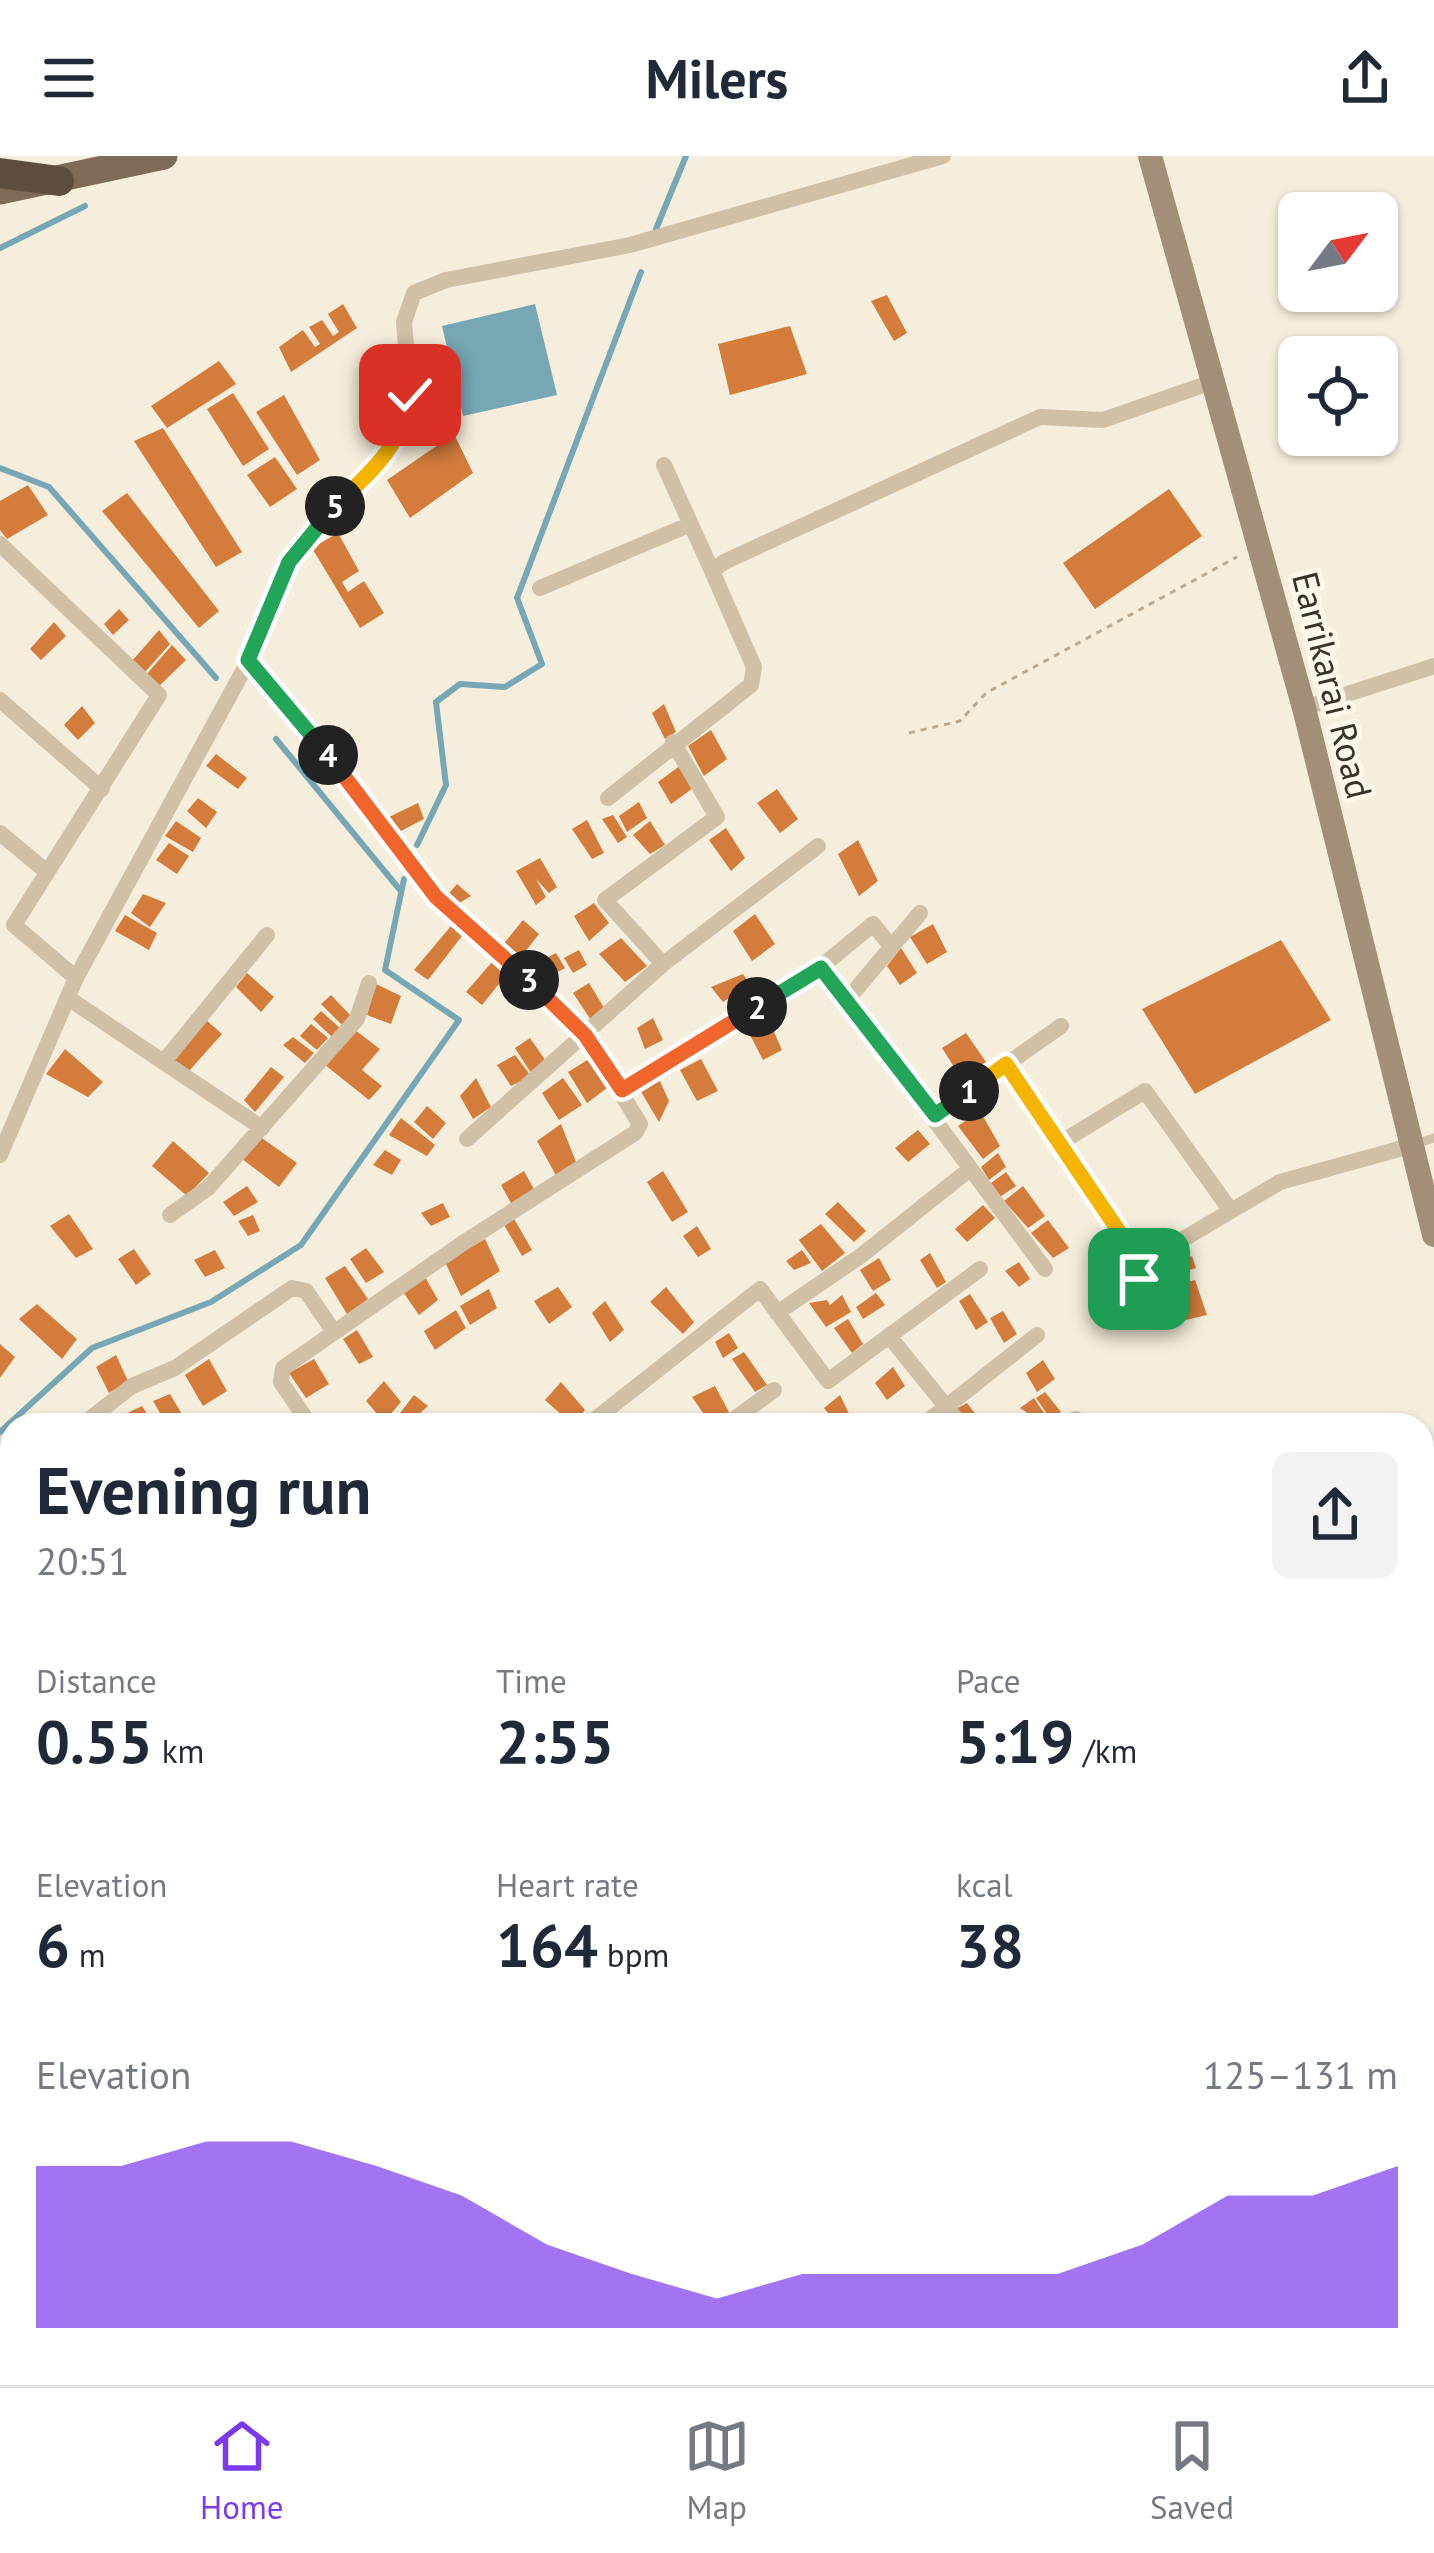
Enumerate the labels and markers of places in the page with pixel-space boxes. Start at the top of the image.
pin [359,344,461,446]
pin: 5 [305,476,365,536]
pin: 4 [298,725,358,785]
pin: 3 [499,950,559,1010]
pin: 2 [727,977,787,1037]
pin: 1 [939,1061,999,1121]
pin [1088,1228,1190,1330]

